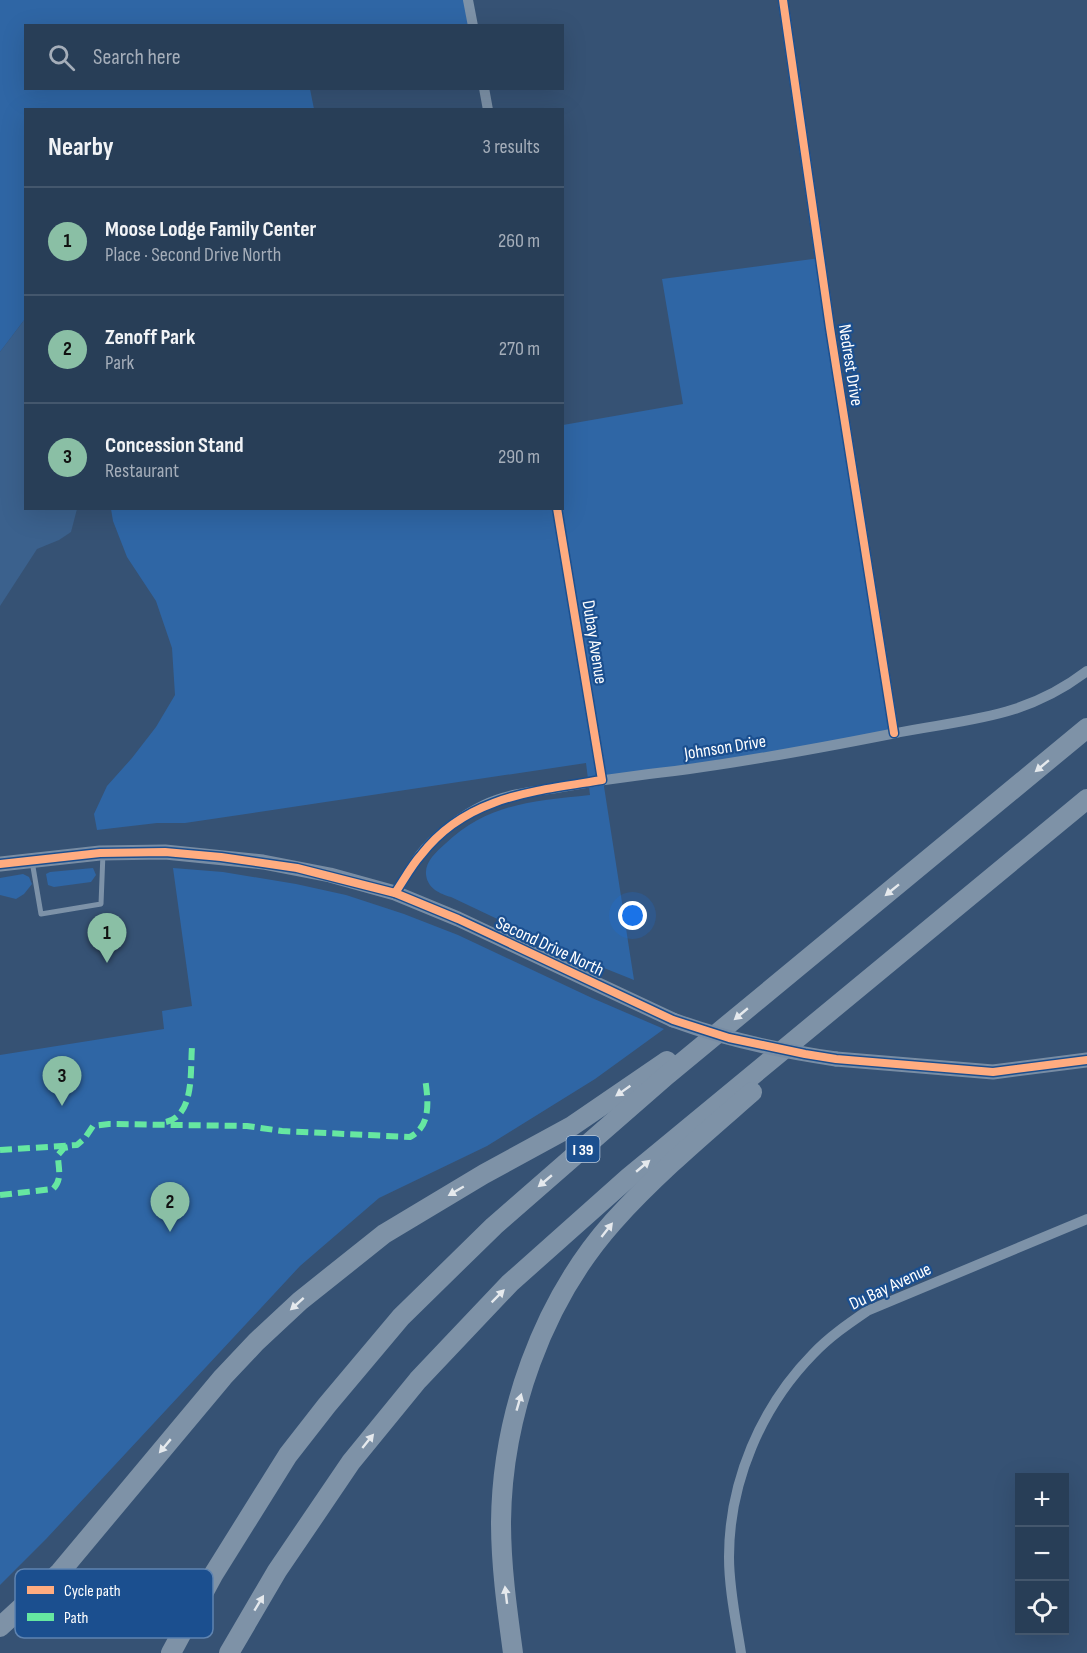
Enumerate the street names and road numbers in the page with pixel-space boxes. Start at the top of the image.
street label: Nedrest Drive [834,323,867,407]
street label: Dubay Avenue [578,599,611,685]
street label: Johnson Drive [682,731,767,764]
street label: Second Drive North [492,912,607,981]
road number: I 39 [566,1136,600,1162]
street label: Du Bay Avenue [846,1258,934,1315]

